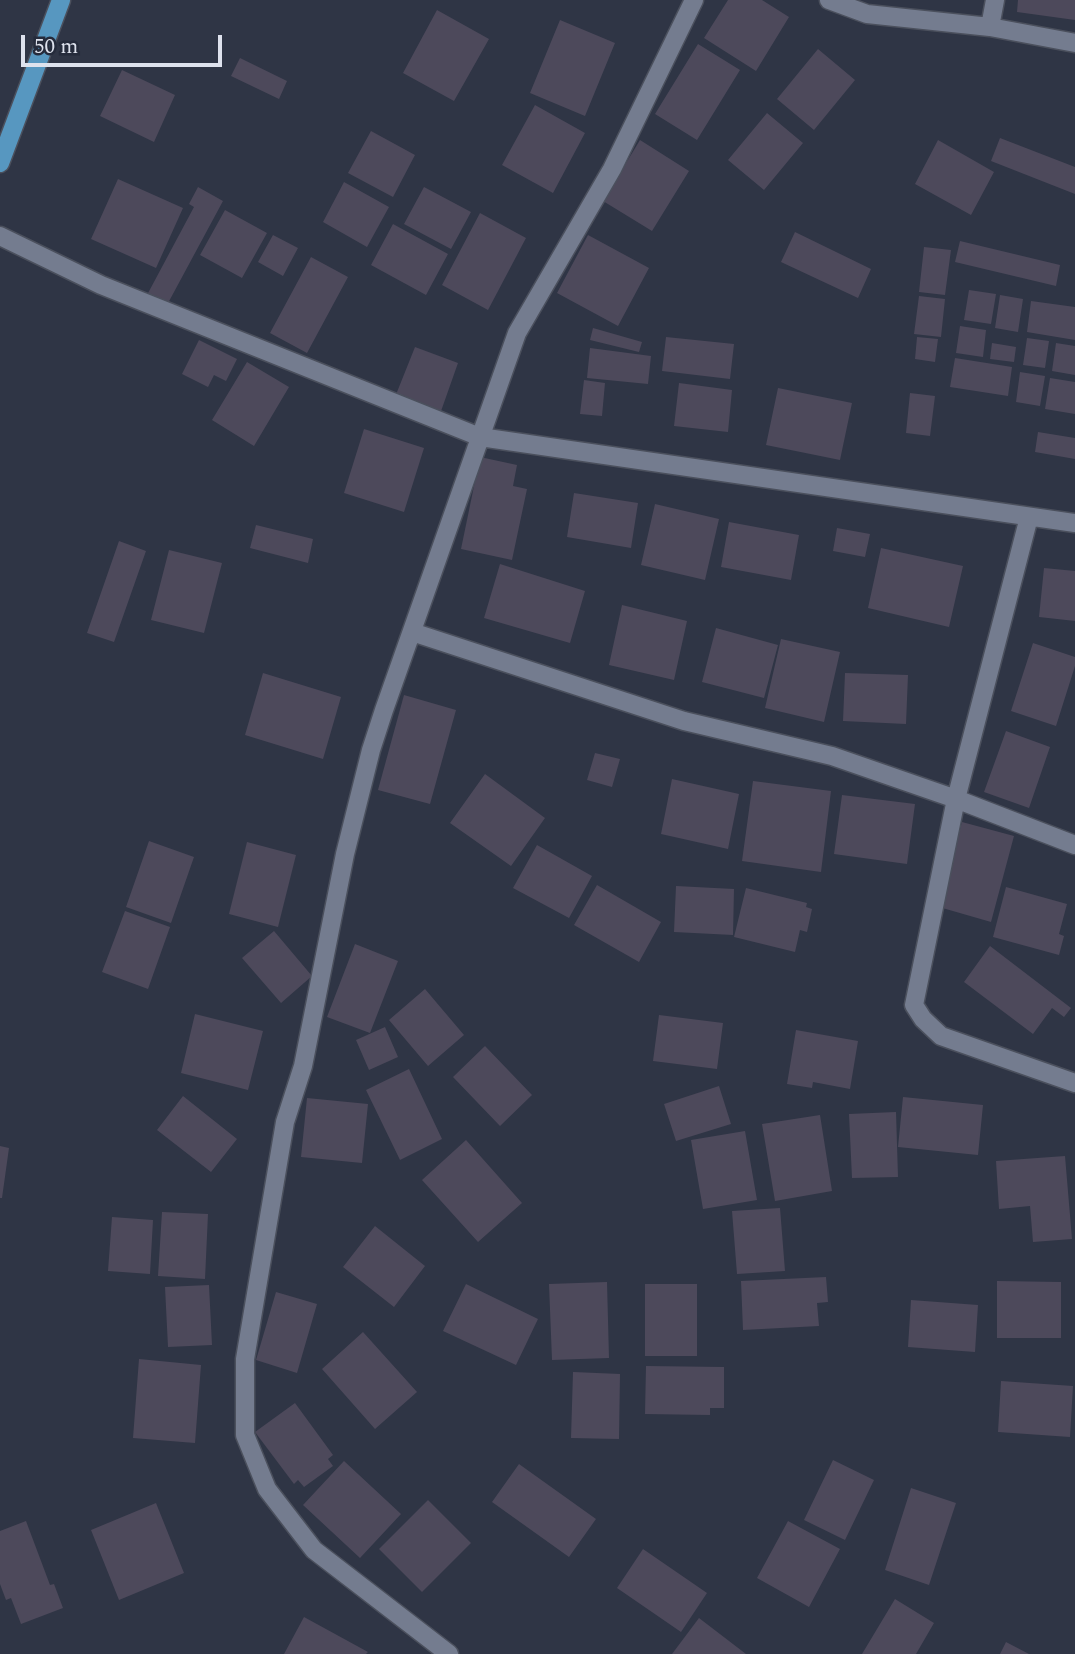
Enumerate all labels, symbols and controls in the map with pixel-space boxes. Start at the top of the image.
scale bar [24,21,226,65]
text: 50 m [34,31,78,63]

